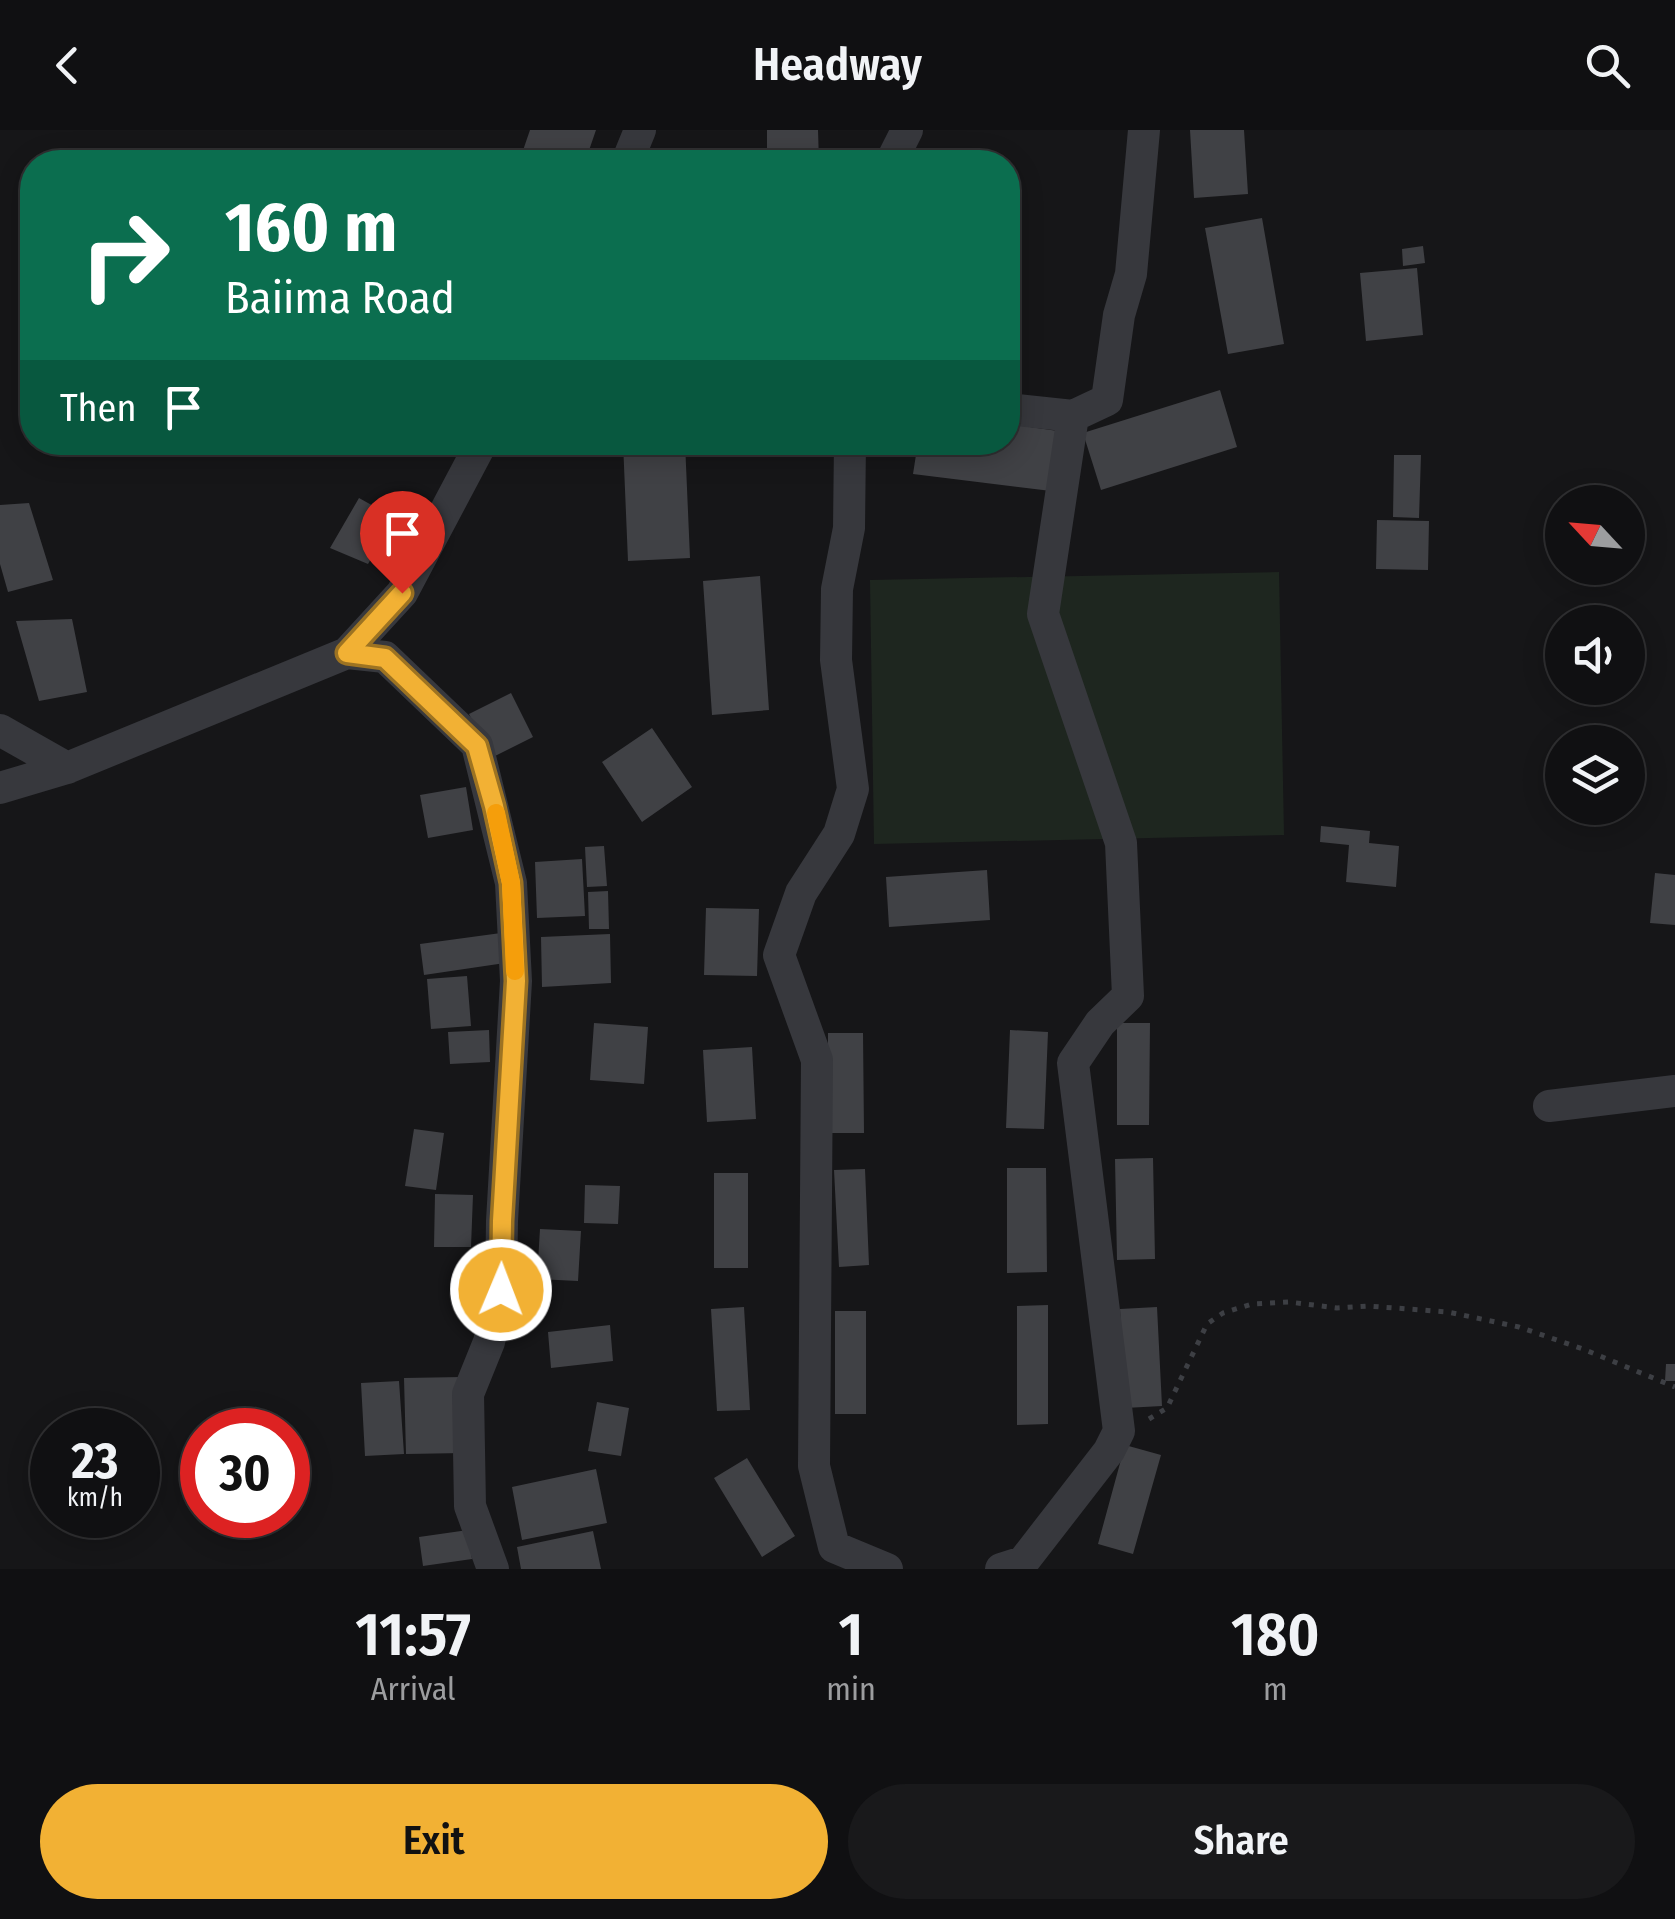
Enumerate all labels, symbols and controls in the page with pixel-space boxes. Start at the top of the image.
icon: back [40,38,95,93]
text: Headway [753,38,922,92]
icon: search [1580,38,1635,93]
text: 160 m [225,186,397,270]
icon: right [60,190,190,320]
text: Baiima Road [225,271,455,325]
icon: arrive [156,380,211,435]
text: Then [60,385,136,431]
north arrow [1545,485,1645,585]
map controls [1545,485,1645,825]
pin [360,491,445,594]
icon: arrive [375,506,430,561]
button: sound [1545,605,1645,705]
button: layers [1545,725,1645,825]
position arrow [449,1238,553,1342]
speed limit sign: 30 [180,1408,310,1538]
text: 23 [72,1431,118,1491]
text: km/h [67,1483,123,1513]
text: 11:57 [355,1599,471,1671]
text: 1 [839,1599,864,1671]
text: 180 [1231,1599,1320,1671]
text: Arrival [371,1670,456,1708]
text: min [826,1670,876,1708]
text: m [1263,1670,1288,1708]
button: Exit [40,1784,828,1899]
button: Share [848,1784,1635,1899]

